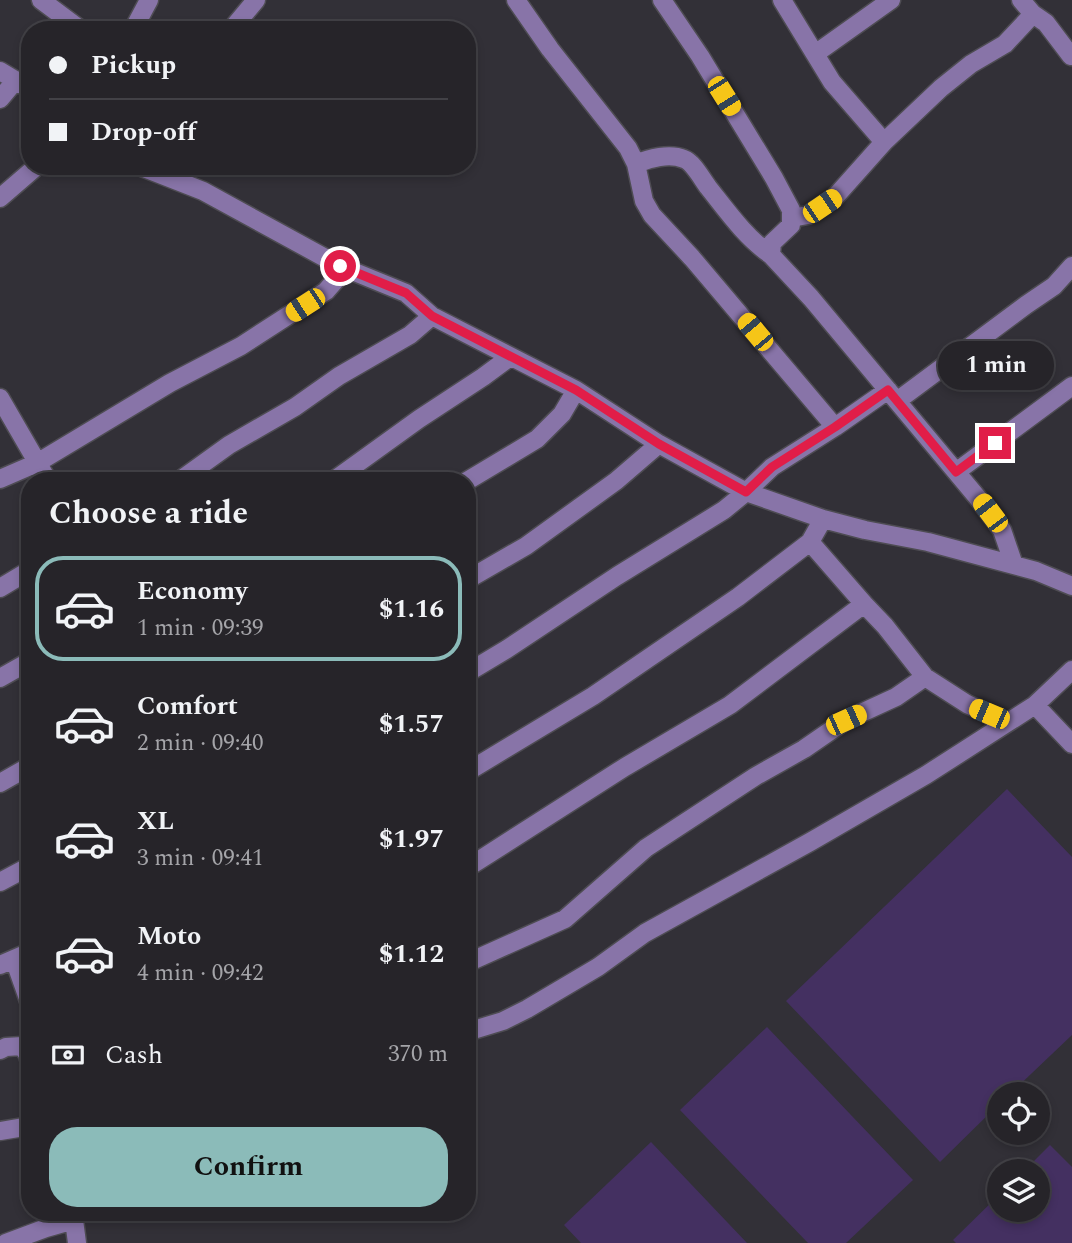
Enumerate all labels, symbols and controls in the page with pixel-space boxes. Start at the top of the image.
text: Pickup [91,45,176,85]
car [704,73,745,119]
text: Drop-off [91,112,196,152]
car [799,186,846,226]
route start [324,250,356,282]
car [282,285,329,325]
car [734,309,777,355]
callout: 1 min [937,342,1053,390]
text: 1 min [965,348,1027,383]
route end [979,427,1011,459]
text: Choose a ride [49,489,248,538]
car [969,490,1012,536]
text: Economy [137,571,247,611]
icon: car [53,577,116,640]
text: $1.16 [379,589,444,629]
text: 1 min · 09:39 [137,611,264,646]
text: Comfort [137,686,238,726]
icon: car [53,692,116,755]
car [966,696,1013,732]
car [823,702,870,738]
text: $1.57 [379,704,444,744]
text: 2 min · 09:40 [137,726,264,761]
text: XL [137,801,174,841]
icon: car [53,807,116,870]
text: $1.97 [379,819,444,859]
text: 3 min · 09:41 [137,841,264,876]
text: Moto [137,916,201,956]
icon: car [53,922,116,985]
text: $1.12 [379,934,444,974]
text: 4 min · 09:42 [137,956,264,991]
text: Cash [105,1035,163,1075]
icon: cash [49,1036,87,1074]
text: 370 m [388,1037,448,1072]
map controls [987,1082,1050,1222]
button: locate [987,1082,1050,1145]
button: Confirm [49,1127,448,1207]
button: layers [987,1159,1050,1222]

